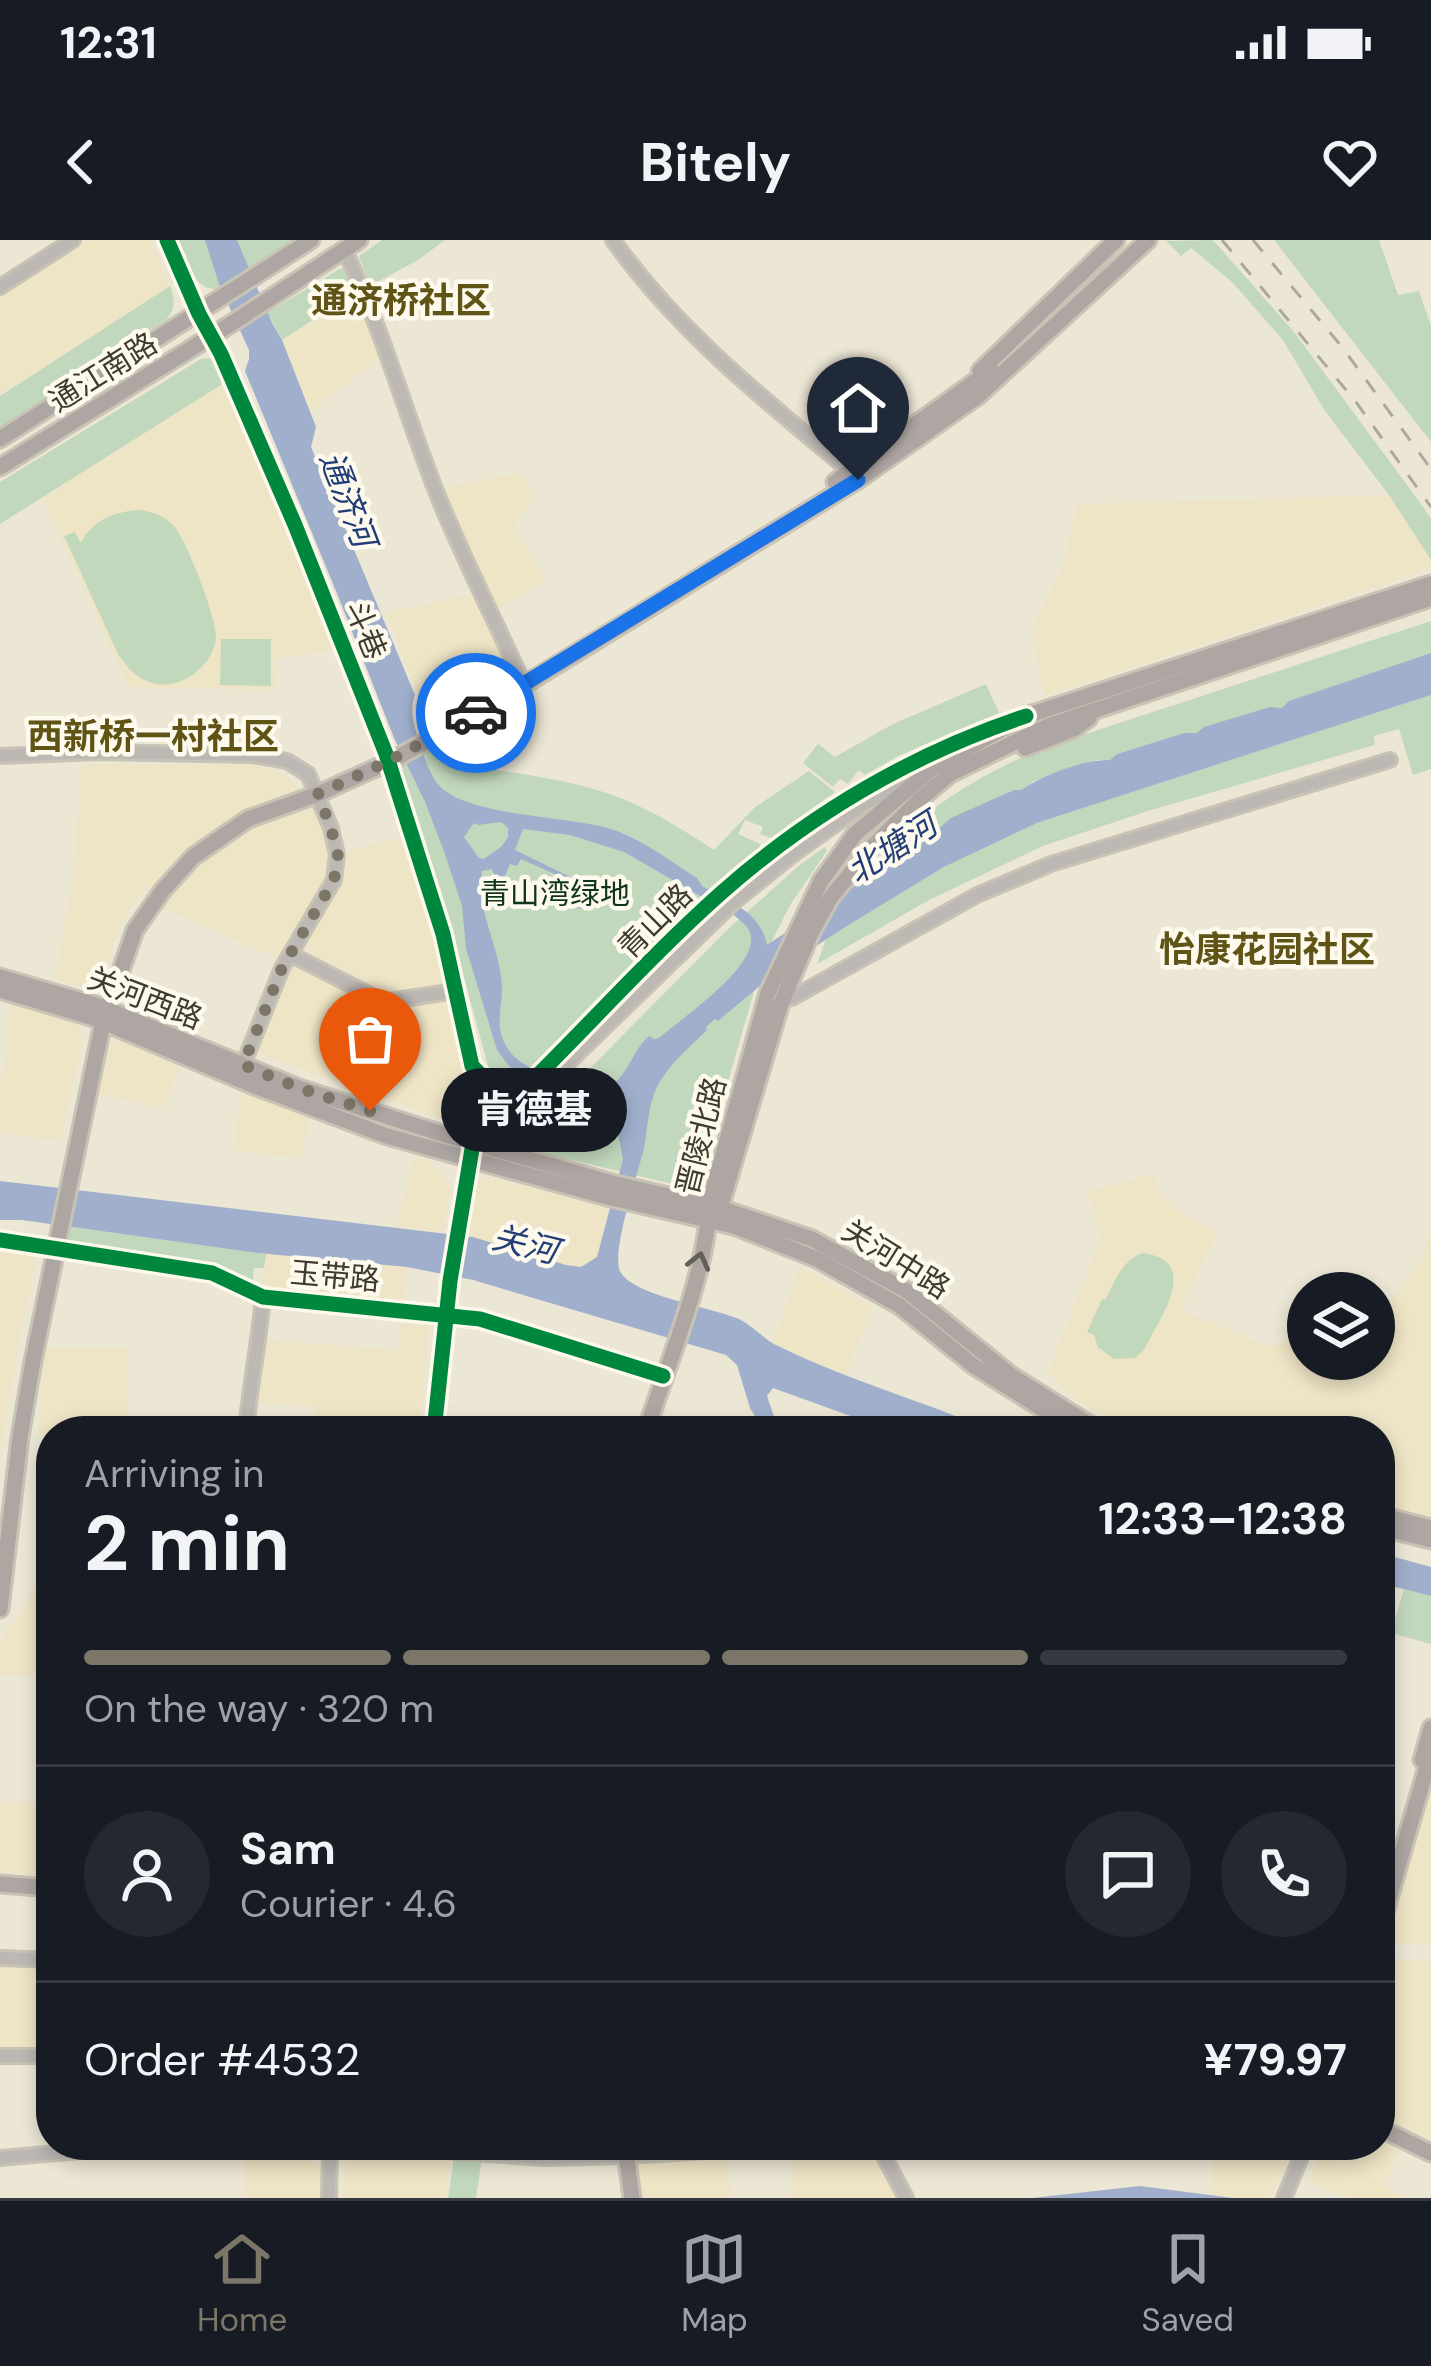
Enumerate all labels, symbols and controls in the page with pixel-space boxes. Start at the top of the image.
text: 12:31 [60,13,157,72]
text: Bitely [640,127,791,198]
icon: back [48,129,114,195]
icon: heart [1317,129,1383,195]
district label: 通济桥社区 [311,277,491,324]
street label: 通江南路 [42,324,164,420]
pin [807,357,909,480]
icon: home [825,375,891,441]
water label: 通济河 [310,445,388,559]
street label: 斗巷 [337,595,395,665]
courier [416,653,536,773]
icon: car [443,680,509,746]
district label: 西新桥一村社区 [27,713,279,760]
water label: 北塘河 [839,800,950,893]
park label: 青山湾绿地 [480,874,630,913]
street label: 青山路 [609,875,701,967]
district label: 怡康花园社区 [1159,926,1375,973]
street label: 关河西路 [82,958,208,1038]
pin [319,988,421,1111]
icon: bag [337,1006,403,1072]
callout: 肯德基 [442,1069,628,1153]
street label: 晋陵北路 [668,1073,734,1199]
text: 肯德基 [475,1084,593,1135]
street label: 关河中路 [835,1211,957,1307]
water label: 关河 [488,1215,568,1274]
one-way arrow [685,1252,710,1272]
street label: 玉带路 [288,1253,382,1299]
map controls [1287,1272,1395,1380]
button: layers [1287,1272,1395,1380]
text: Arriving in [84,1448,264,1499]
text: 12:33–12:38 [1098,1489,1347,1548]
text: 2 min [84,1493,290,1594]
text: On the way · 320 m [84,1683,434,1734]
button: person [84,1811,210,1937]
button: chat [1065,1811,1191,1937]
button: phone [1221,1811,1347,1937]
text: Sam [240,1819,336,1878]
text: Courier · 4.6 [240,1878,457,1929]
text: Order #4532 [84,2030,360,2089]
text: ¥79.97 [1203,2030,1347,2089]
tab: Home [197,2226,287,2341]
tab: Map [681,2226,748,2341]
tab: Saved [1142,2226,1234,2341]

